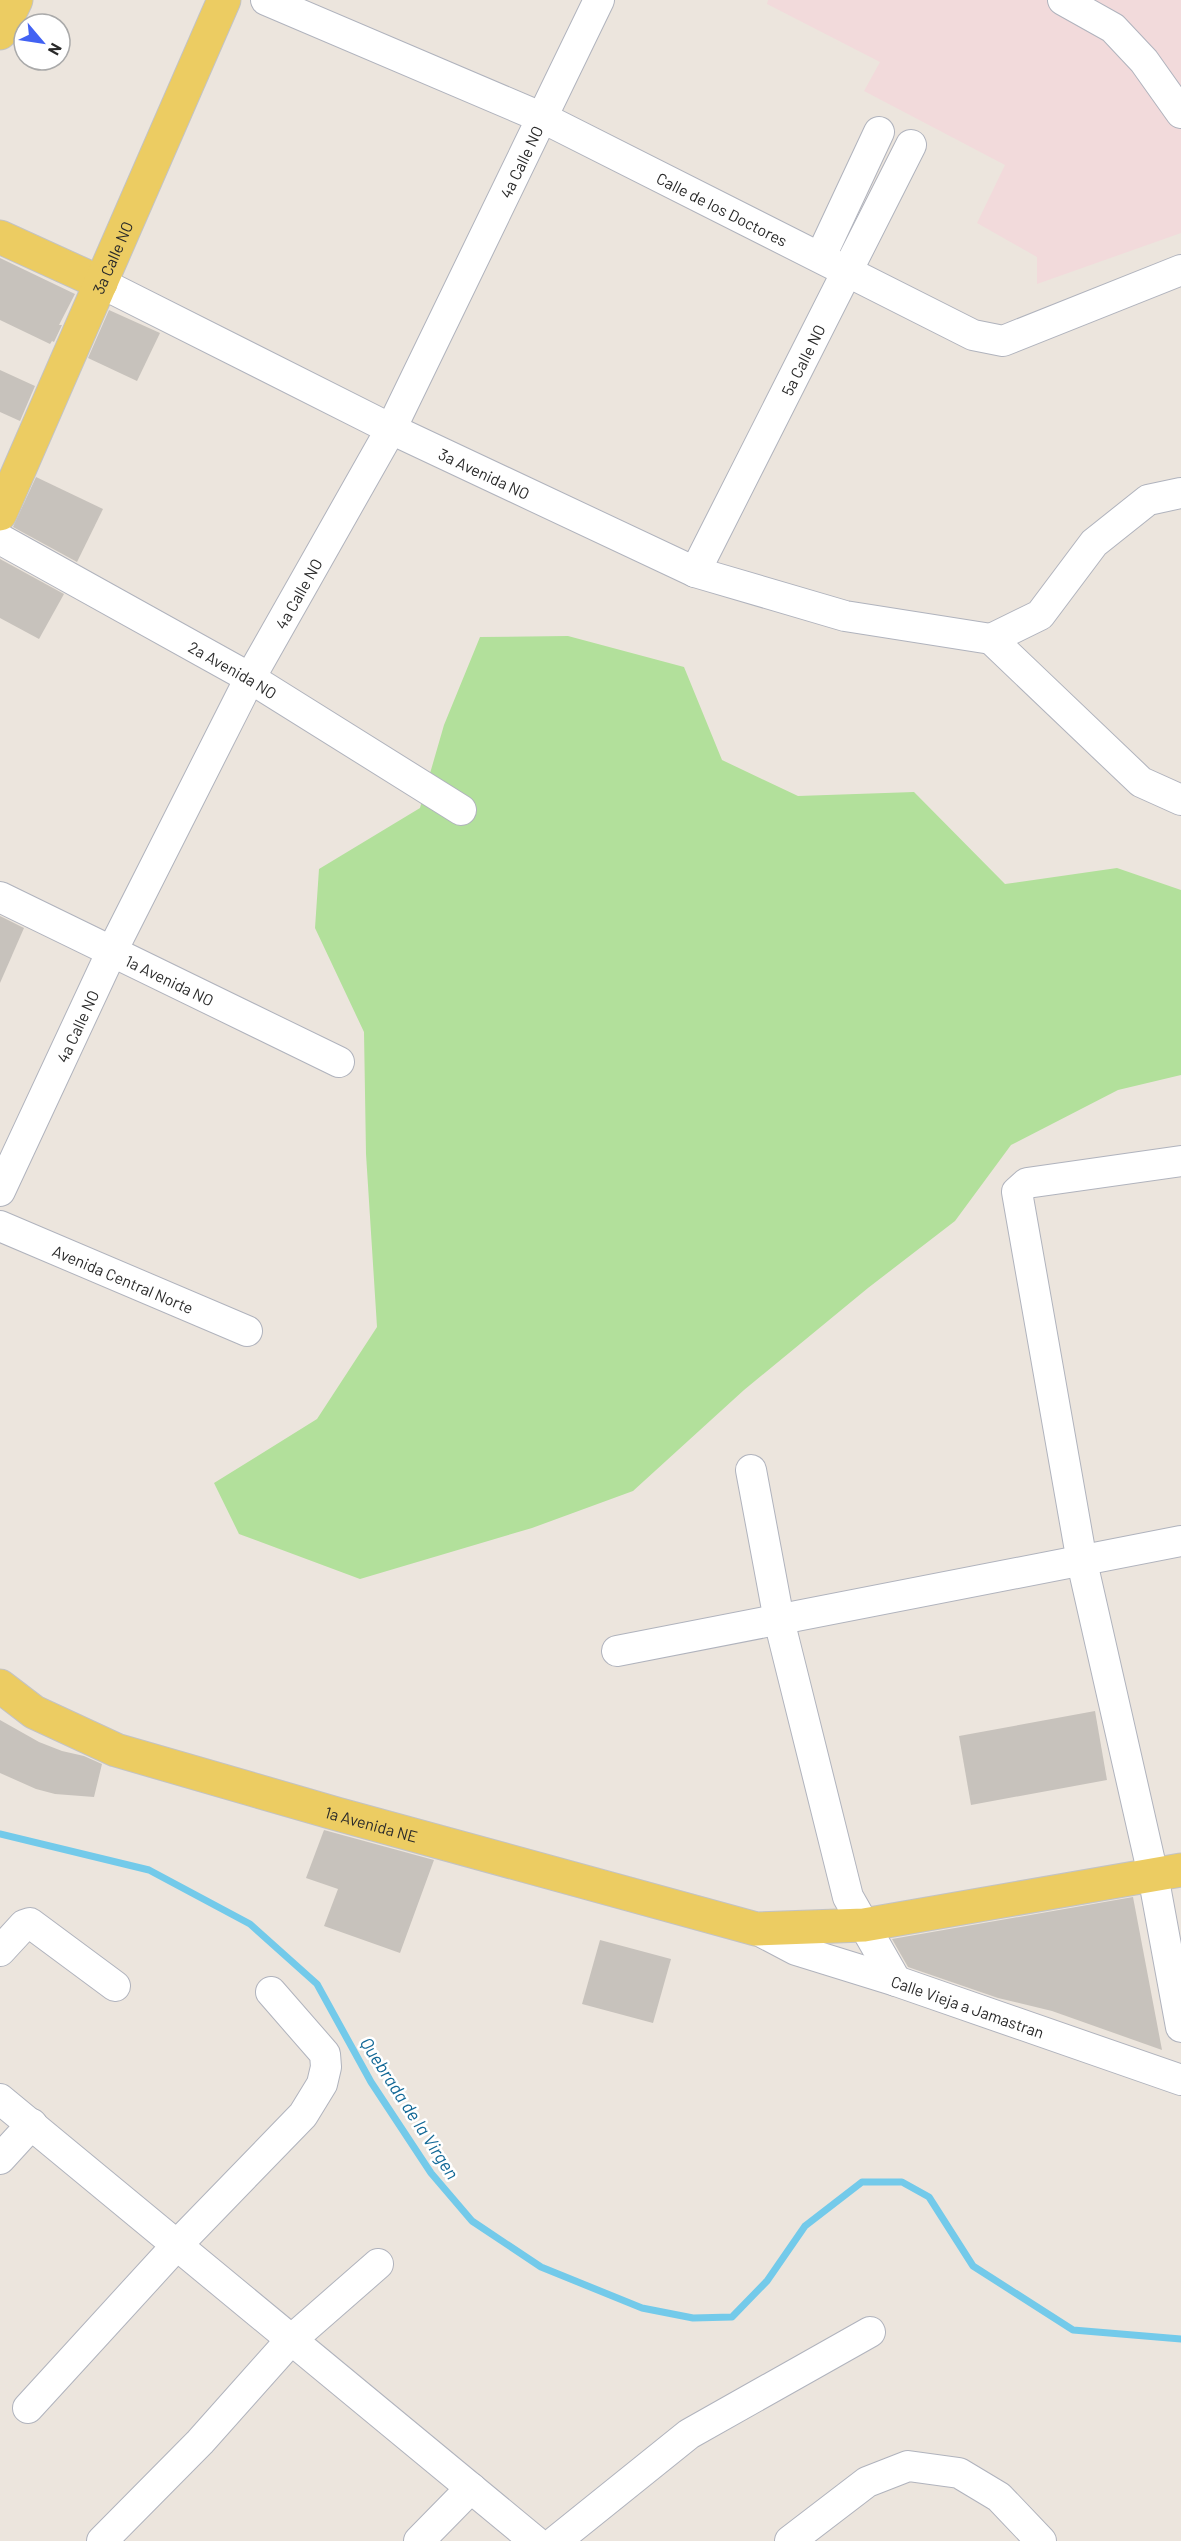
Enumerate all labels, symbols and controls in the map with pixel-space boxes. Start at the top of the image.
north arrow [12,12,72,72]
text: N [45,40,66,59]
street label: 4a Calle NO [495,122,546,201]
street label: Calle de los Doctores [654,168,791,249]
street label: 3a Calle NO [88,218,136,297]
street label: 5a Calle NO [777,321,828,398]
street label: 3a Avenida NO [436,443,533,503]
street label: 4a Calle NO [270,555,325,632]
street label: 2a Avenida NO [186,636,281,702]
street label: 1a Avenida NO [123,950,217,1009]
street label: 4a Calle NO [52,987,102,1065]
street label: Avenida Central Norte [50,1240,197,1317]
street label: 1a Avenida NE [323,1802,420,1845]
street label: Calle Vieja a Jamastran [889,1971,1047,2041]
water label: Quebrada de la Virgen [356,2033,464,2183]

